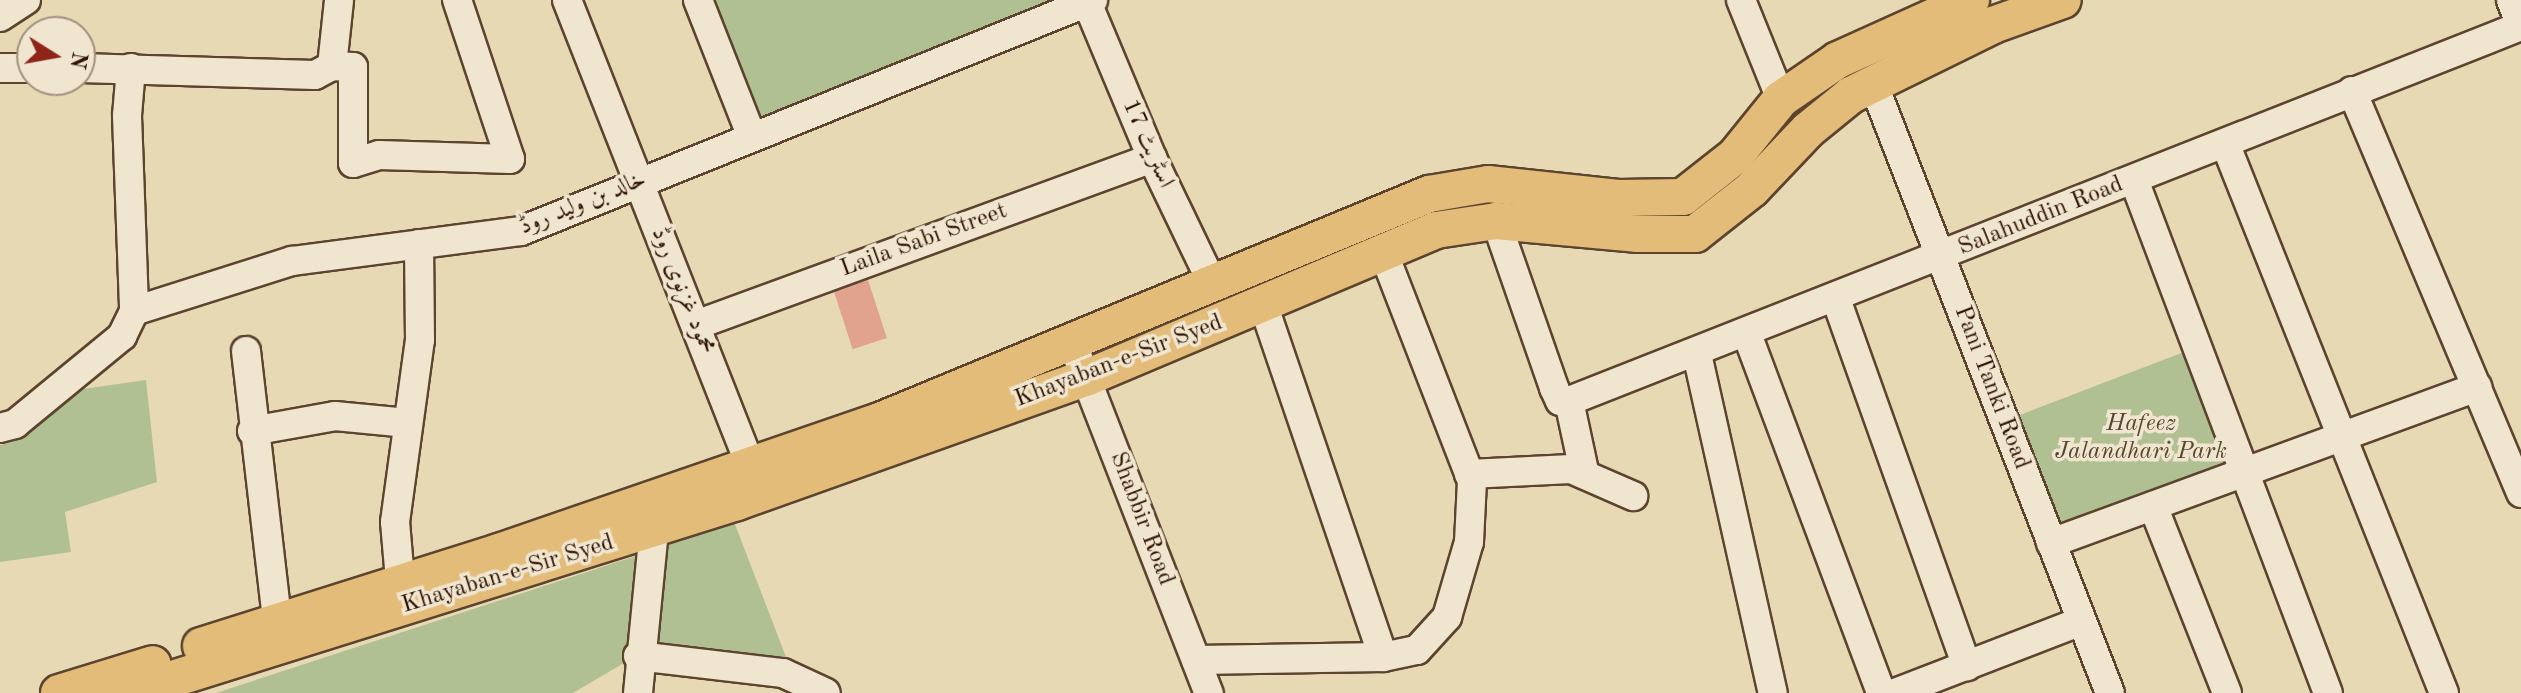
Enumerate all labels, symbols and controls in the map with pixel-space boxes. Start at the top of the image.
north arrow [16,16,96,96]
text: N [65,50,90,71]
street label: اسٹریٹ 17 [1115,95,1179,193]
street label: خالد بن ولید روڈ [515,166,651,242]
street label: Salahuddin Road [1954,171,2128,263]
street label: Laila Sabi Street [837,197,1011,285]
street label: محمود غزنوی روڈ [644,223,720,359]
street label: Pani Tanki Road [1947,302,2035,474]
street label: Khayaban-e-Sir Syed [1011,309,1227,415]
park label: Hafeez Jalandhari Park [2055,411,2227,467]
street label: Shabbir Road [1102,448,1180,590]
street label: Khayaban-e-Sir Syed [398,529,618,621]

